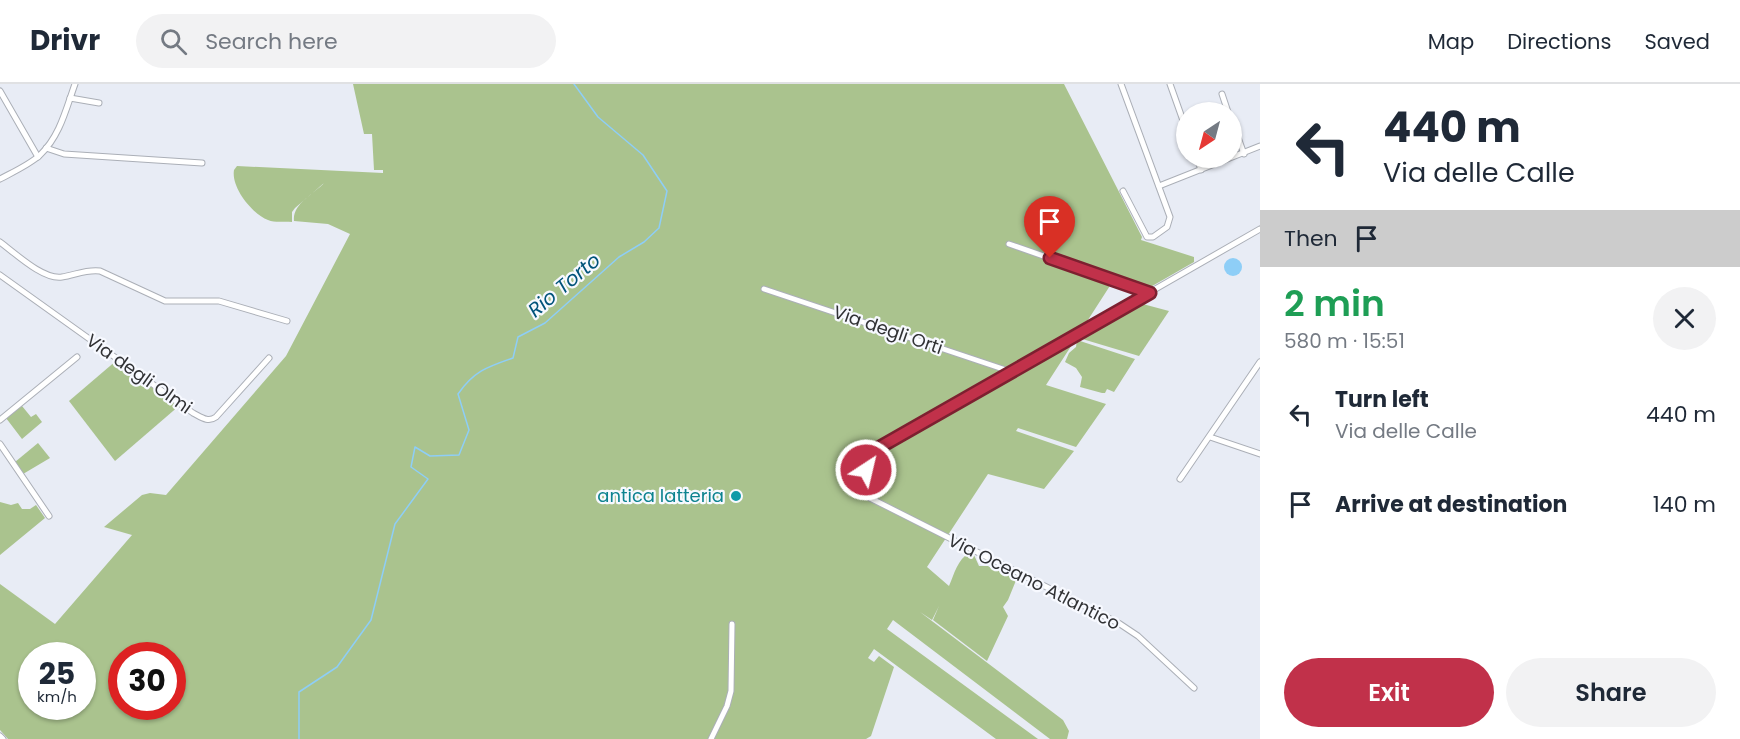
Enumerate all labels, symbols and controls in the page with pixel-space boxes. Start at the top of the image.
search box [136,14,556,68]
text: Drivr [30,21,100,60]
icon: search [157,25,190,58]
text: Search here [205,26,338,57]
text: Map [1428,27,1474,56]
text: Directions [1507,27,1611,56]
text: Saved [1644,27,1710,56]
text: 440 m [1383,98,1521,157]
north arrow [1176,102,1242,168]
map controls [1176,102,1242,168]
icon: left [1284,108,1362,186]
text: Via delle Calle [1383,154,1575,191]
pin [1024,196,1075,258]
icon: arrive [1033,205,1066,238]
icon: arrive [1350,222,1383,255]
text: Then [1284,223,1338,254]
water label: Rio Torto [522,246,606,324]
text: 2 min [1284,278,1385,329]
button: close [1653,287,1716,350]
street label: Via degli Orti [830,299,946,360]
text: 580 m · 15:51 [1284,327,1405,355]
street label: Via degli Olmi [81,328,197,419]
text: Turn left [1335,384,1429,415]
icon: left [1284,398,1317,431]
text: 440 m [1646,399,1716,430]
text: Via delle Calle [1335,417,1477,445]
position arrow [834,438,898,502]
place label: antica latteria [597,483,724,508]
icon: arrive [1284,488,1317,521]
marker: antica latteria [729,489,743,503]
text: Arrive at destination [1335,489,1567,520]
text: 140 m [1653,489,1716,520]
street label: Via Oceano Atlantico [944,527,1125,636]
speed limit sign: 30 [108,642,186,720]
text: 25 [39,652,75,695]
button: Exit [1284,658,1494,727]
button: Share [1506,658,1716,727]
text: km/h [37,686,77,707]

